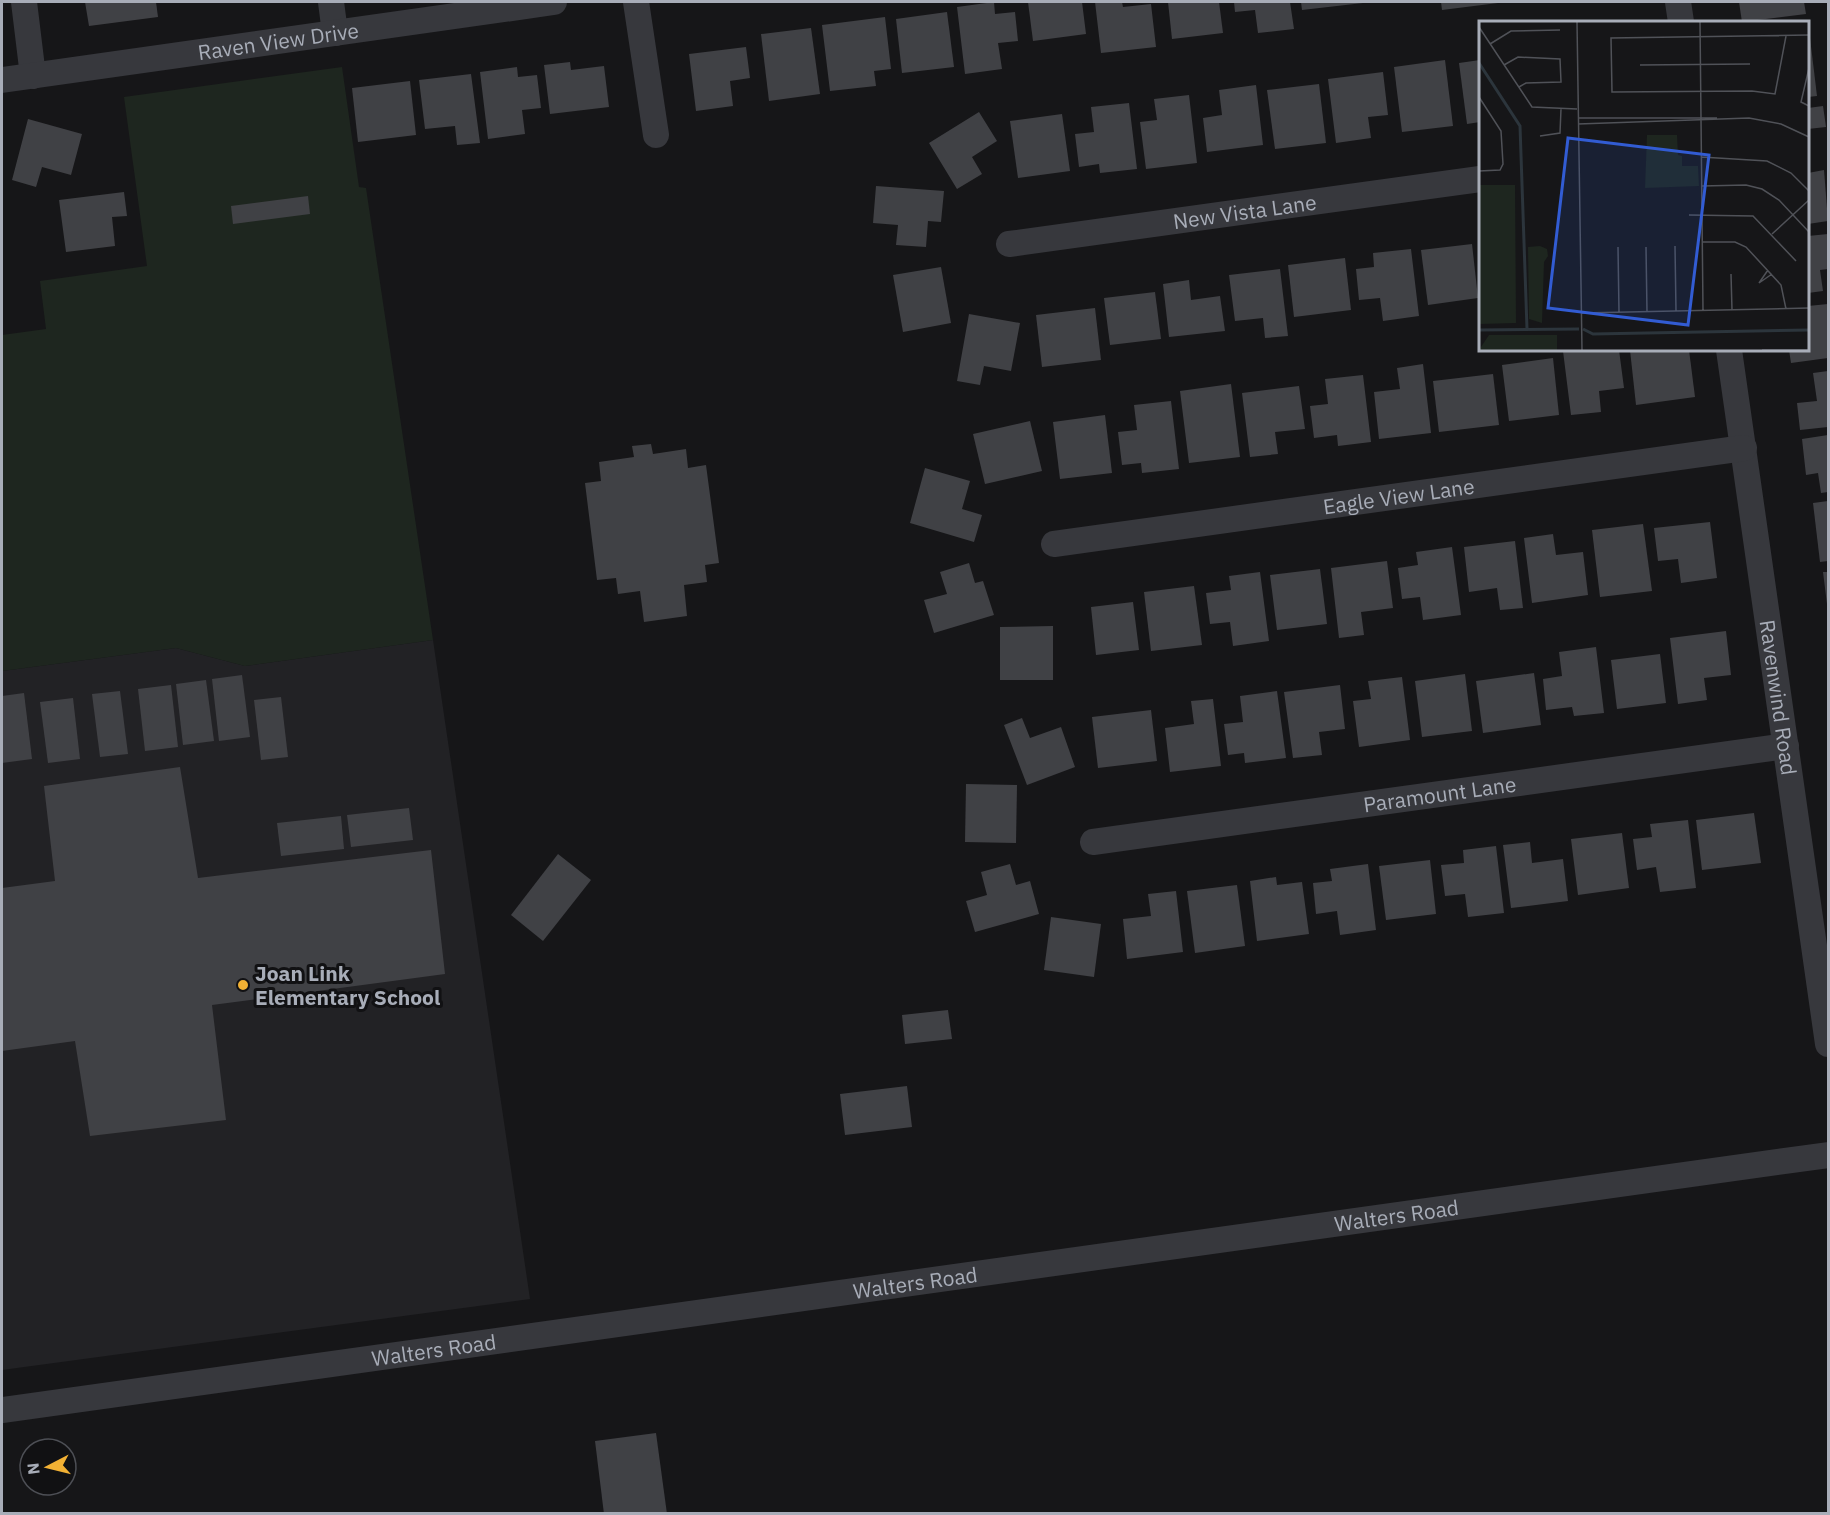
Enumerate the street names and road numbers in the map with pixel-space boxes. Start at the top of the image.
street label: Raven View Drive [196,16,361,66]
street label: New Vista Lane [1171,188,1318,235]
street label: Eagle View Lane [1321,472,1476,520]
street label: Ravenwind Road [1754,618,1803,777]
street label: Paramount Lane [1361,770,1518,818]
street label: Walters Road [1332,1193,1460,1238]
street label: Walters Road [851,1260,979,1305]
street label: Walters Road [370,1327,498,1372]

